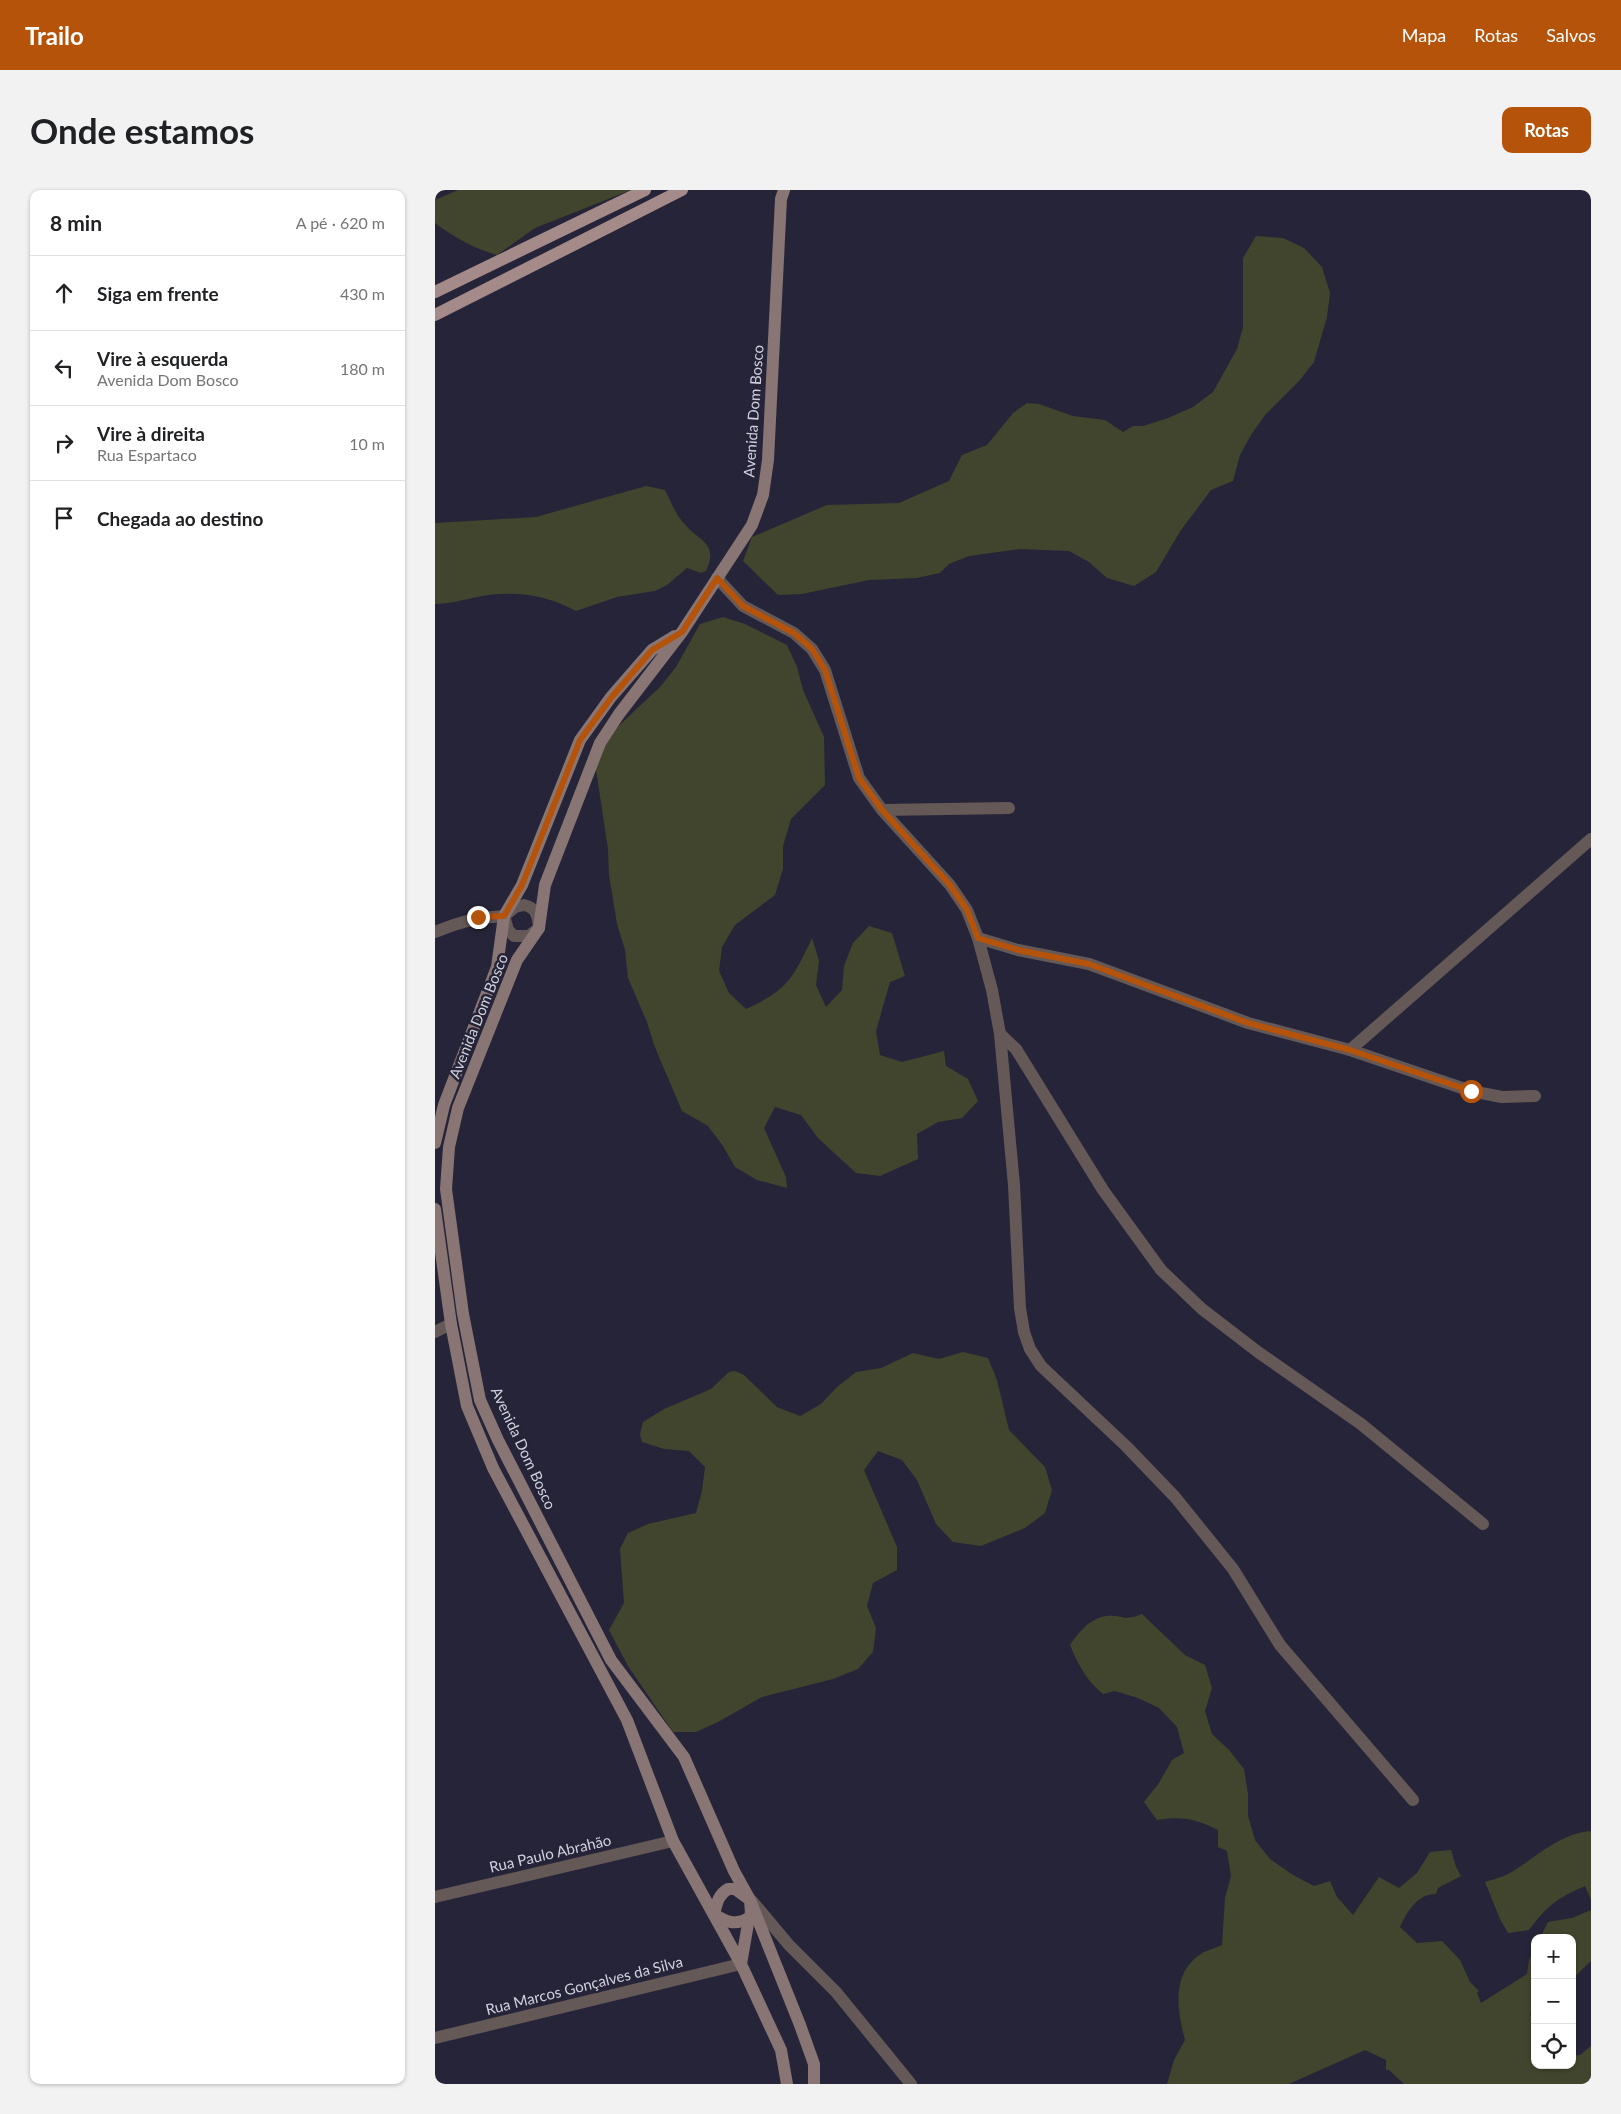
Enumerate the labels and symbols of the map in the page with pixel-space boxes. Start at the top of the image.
street label: Avenida Dom Bosco [739,344,767,478]
route end [467,906,490,929]
street label: Avenida Dom Bosco [445,951,511,1081]
route start [1460,1080,1483,1103]
street label: Avenida Dom Bosco [488,1384,560,1512]
street label: Rua Paulo Abrahão [487,1830,613,1876]
street label: Rua Marcos Gonçalves da Silva [484,1952,684,2018]

